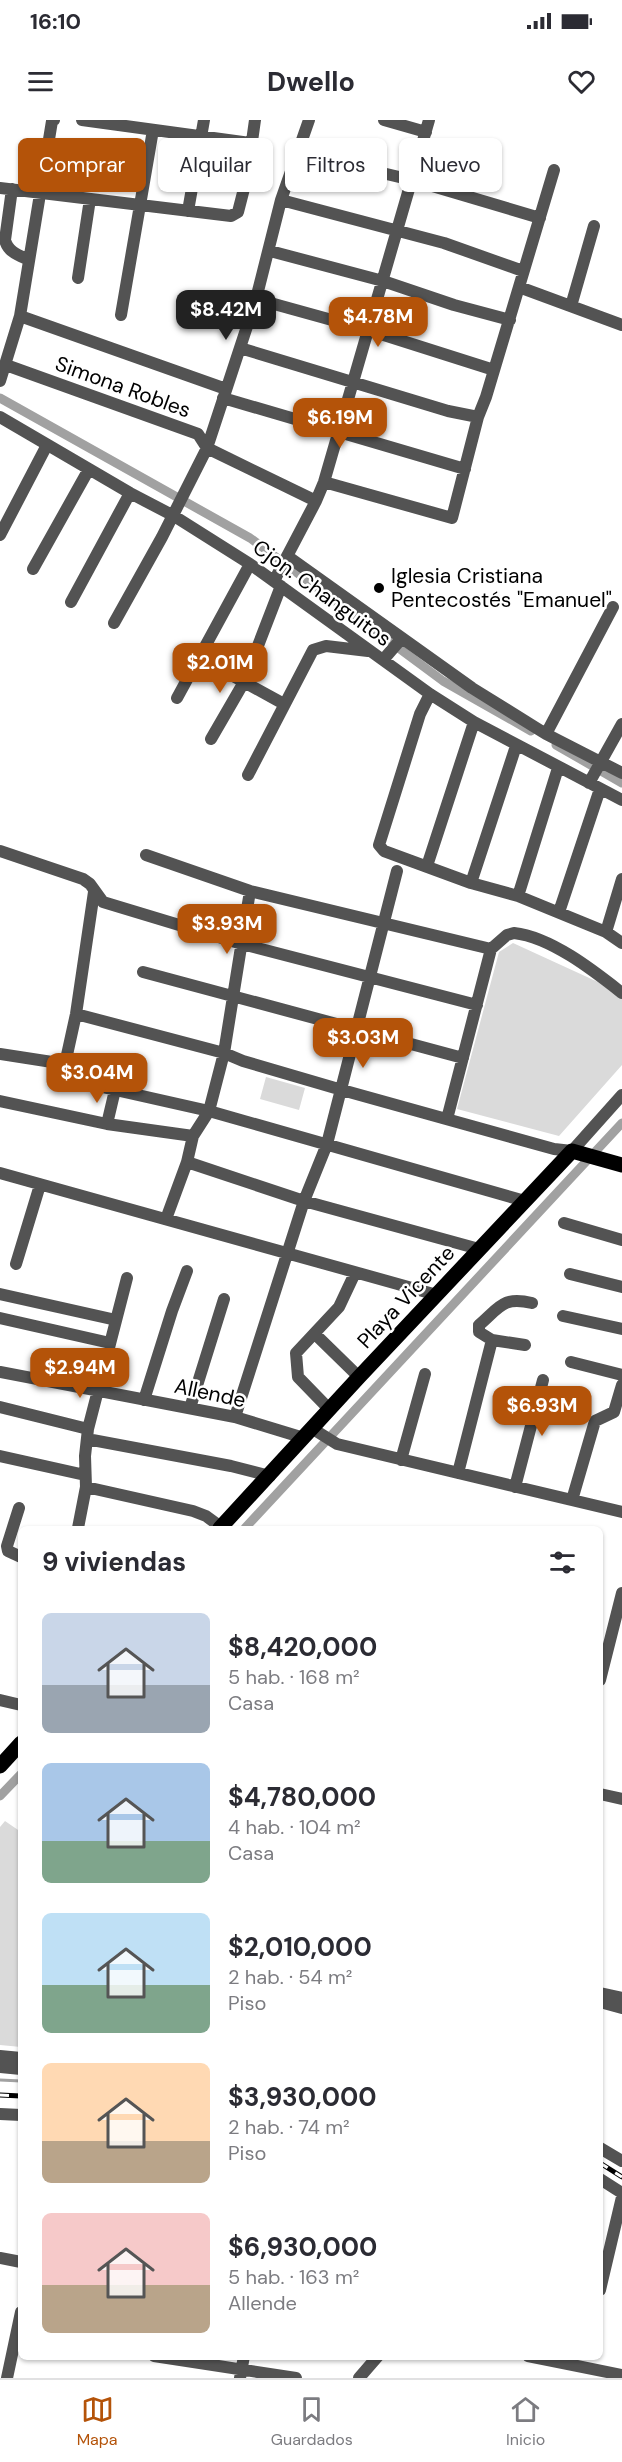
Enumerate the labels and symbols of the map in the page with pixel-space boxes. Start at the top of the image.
pin: $8.42M [177,290,275,341]
pin: $4.78M [329,297,427,348]
street label: Simona Robles [51,350,195,424]
pin: $6.19M [291,398,389,449]
street label: Cjon. Changuitos [247,533,397,653]
place label: Iglesia Cristiana Pentecostés "Emanuel" [391,562,612,614]
marker: Iglesia Cristiana Pentecostés "Emanuel" [372,581,386,595]
pin: $2.01M [171,643,269,694]
pin: $3.93M [178,904,276,955]
pin: $3.03M [314,1018,412,1069]
pin: $3.04M [48,1053,146,1104]
street label: Playa Vicente [351,1240,461,1354]
pin: $2.94M [31,1348,129,1399]
street label: Allende [172,1372,248,1414]
pin: $6.93M [493,1386,591,1437]

